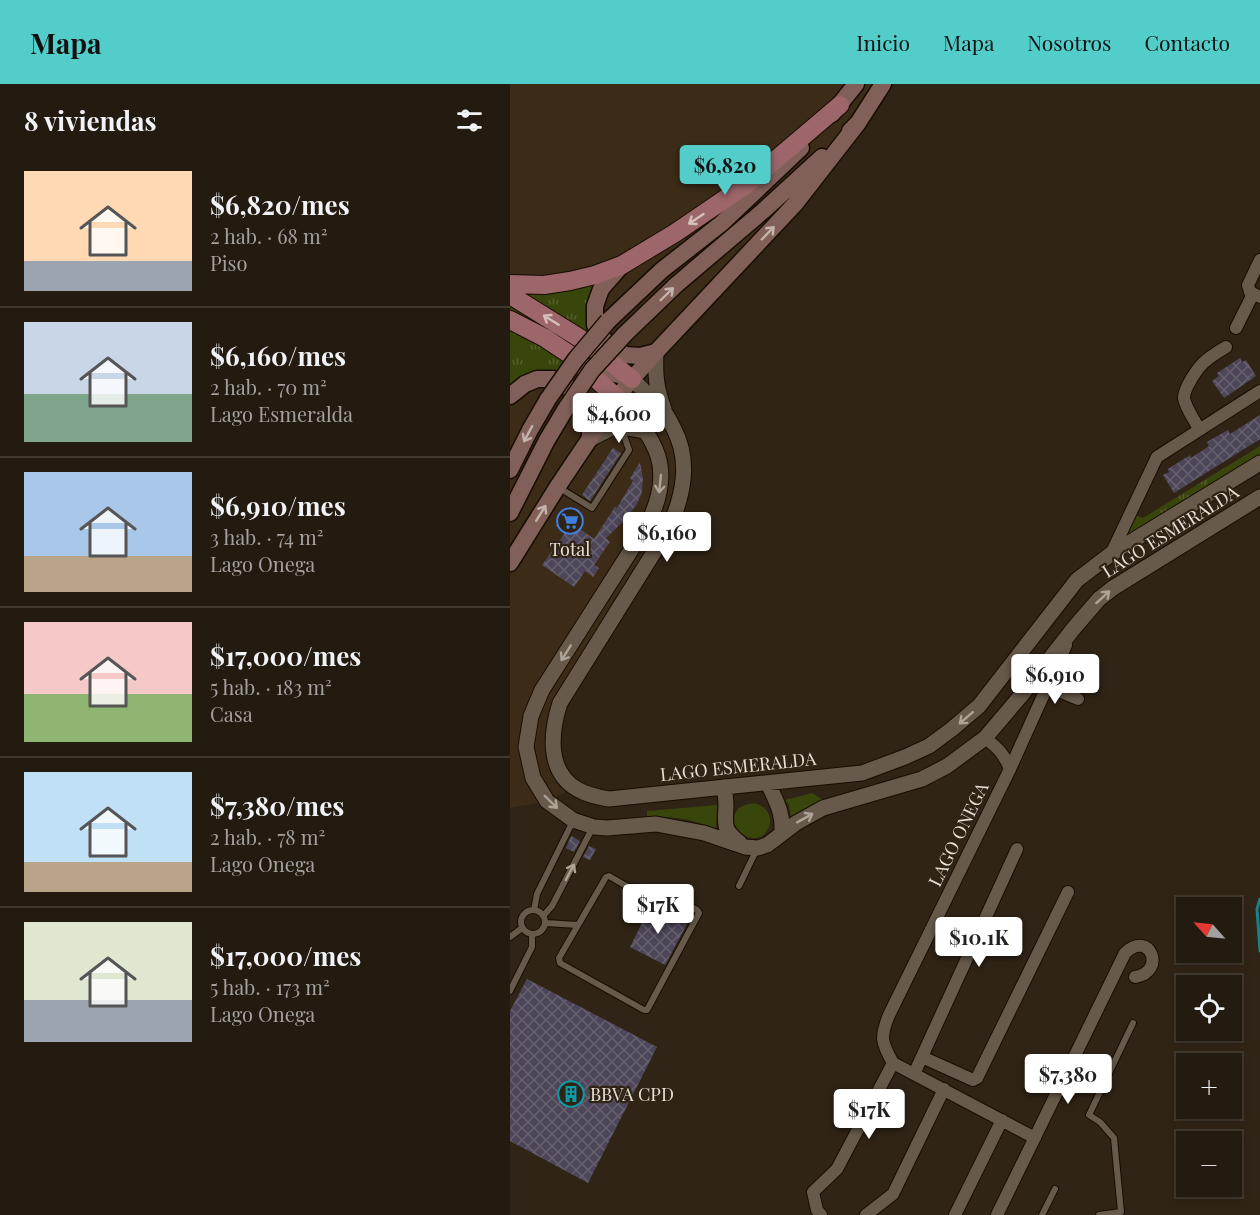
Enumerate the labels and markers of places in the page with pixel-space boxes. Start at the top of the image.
pin: $6,820 [676,145,774,196]
pin: $4,600 [570,393,668,444]
supermarket icon: Total [555,506,585,536]
pin: $6,160 [618,512,716,563]
place label: Total [550,537,590,561]
pin: $6,910 [1006,654,1104,705]
pin: $17K [622,884,694,935]
pin: $10.1K [930,917,1028,968]
pin: $7,380 [1019,1054,1117,1105]
building icon: BBVA CPD [556,1079,586,1109]
place label: BBVA CPD [590,1082,674,1106]
pin: $17K [833,1089,905,1140]

